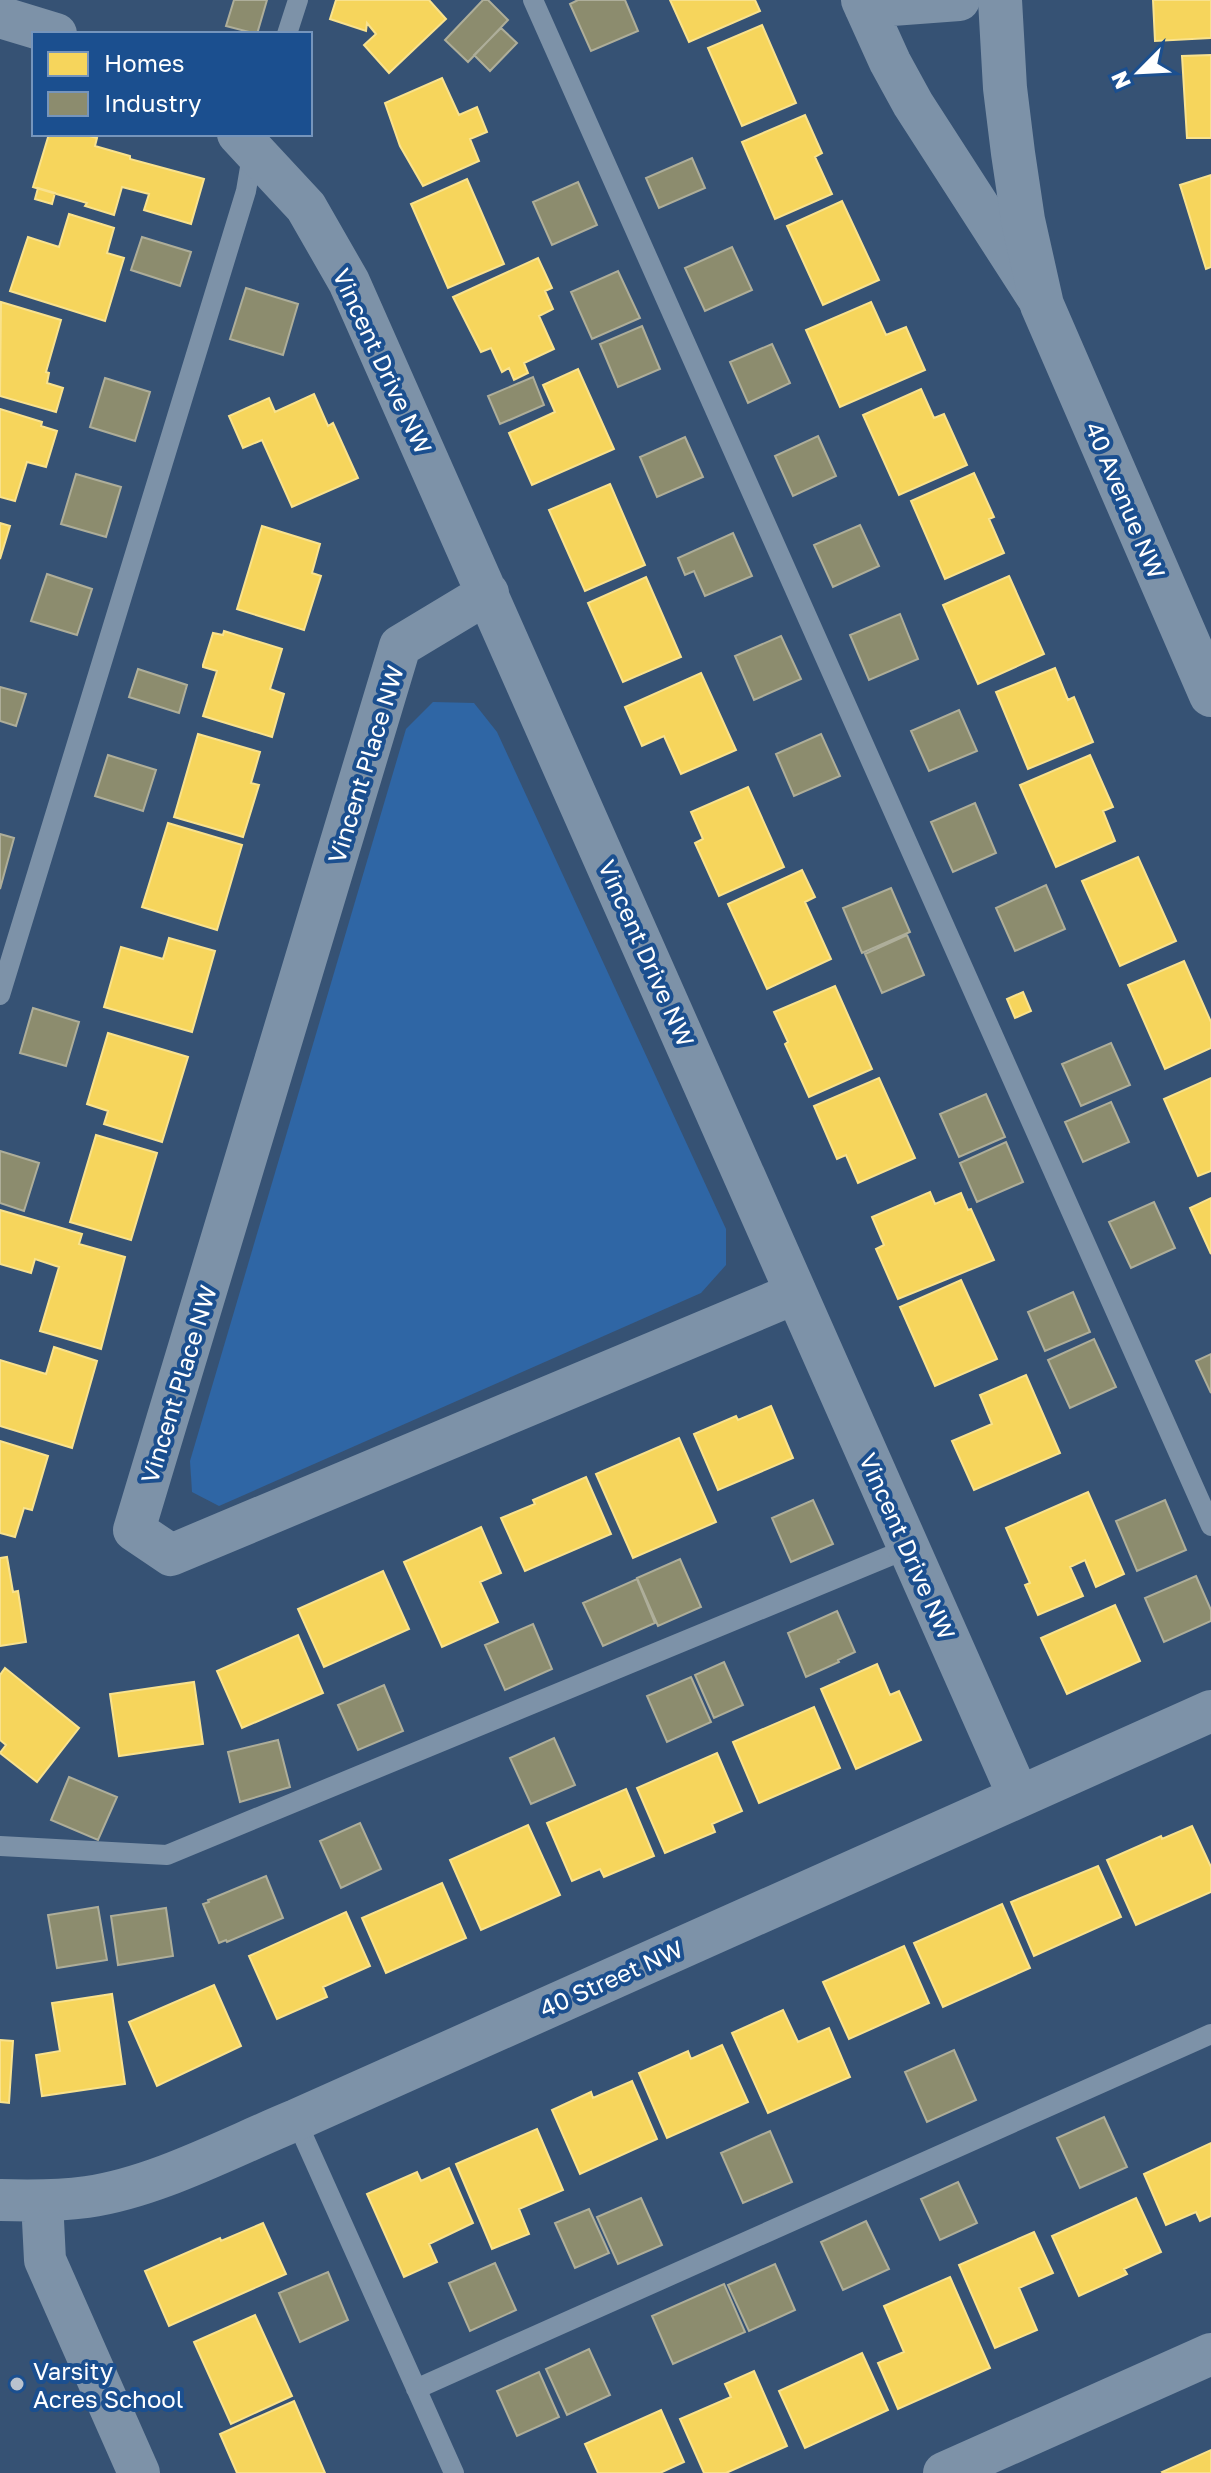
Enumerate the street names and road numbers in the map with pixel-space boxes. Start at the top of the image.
street label: Vincent Drive NW [327,264,439,458]
street label: 40 Avenue NW [1080,417,1172,583]
street label: Vincent Place NW [321,661,409,867]
street label: Vincent Drive NW [593,855,701,1051]
street label: Vincent Place NW [134,1281,222,1487]
street label: Vincent Drive NW [854,1448,962,1644]
street label: 40 Street NW [535,1933,687,2023]

